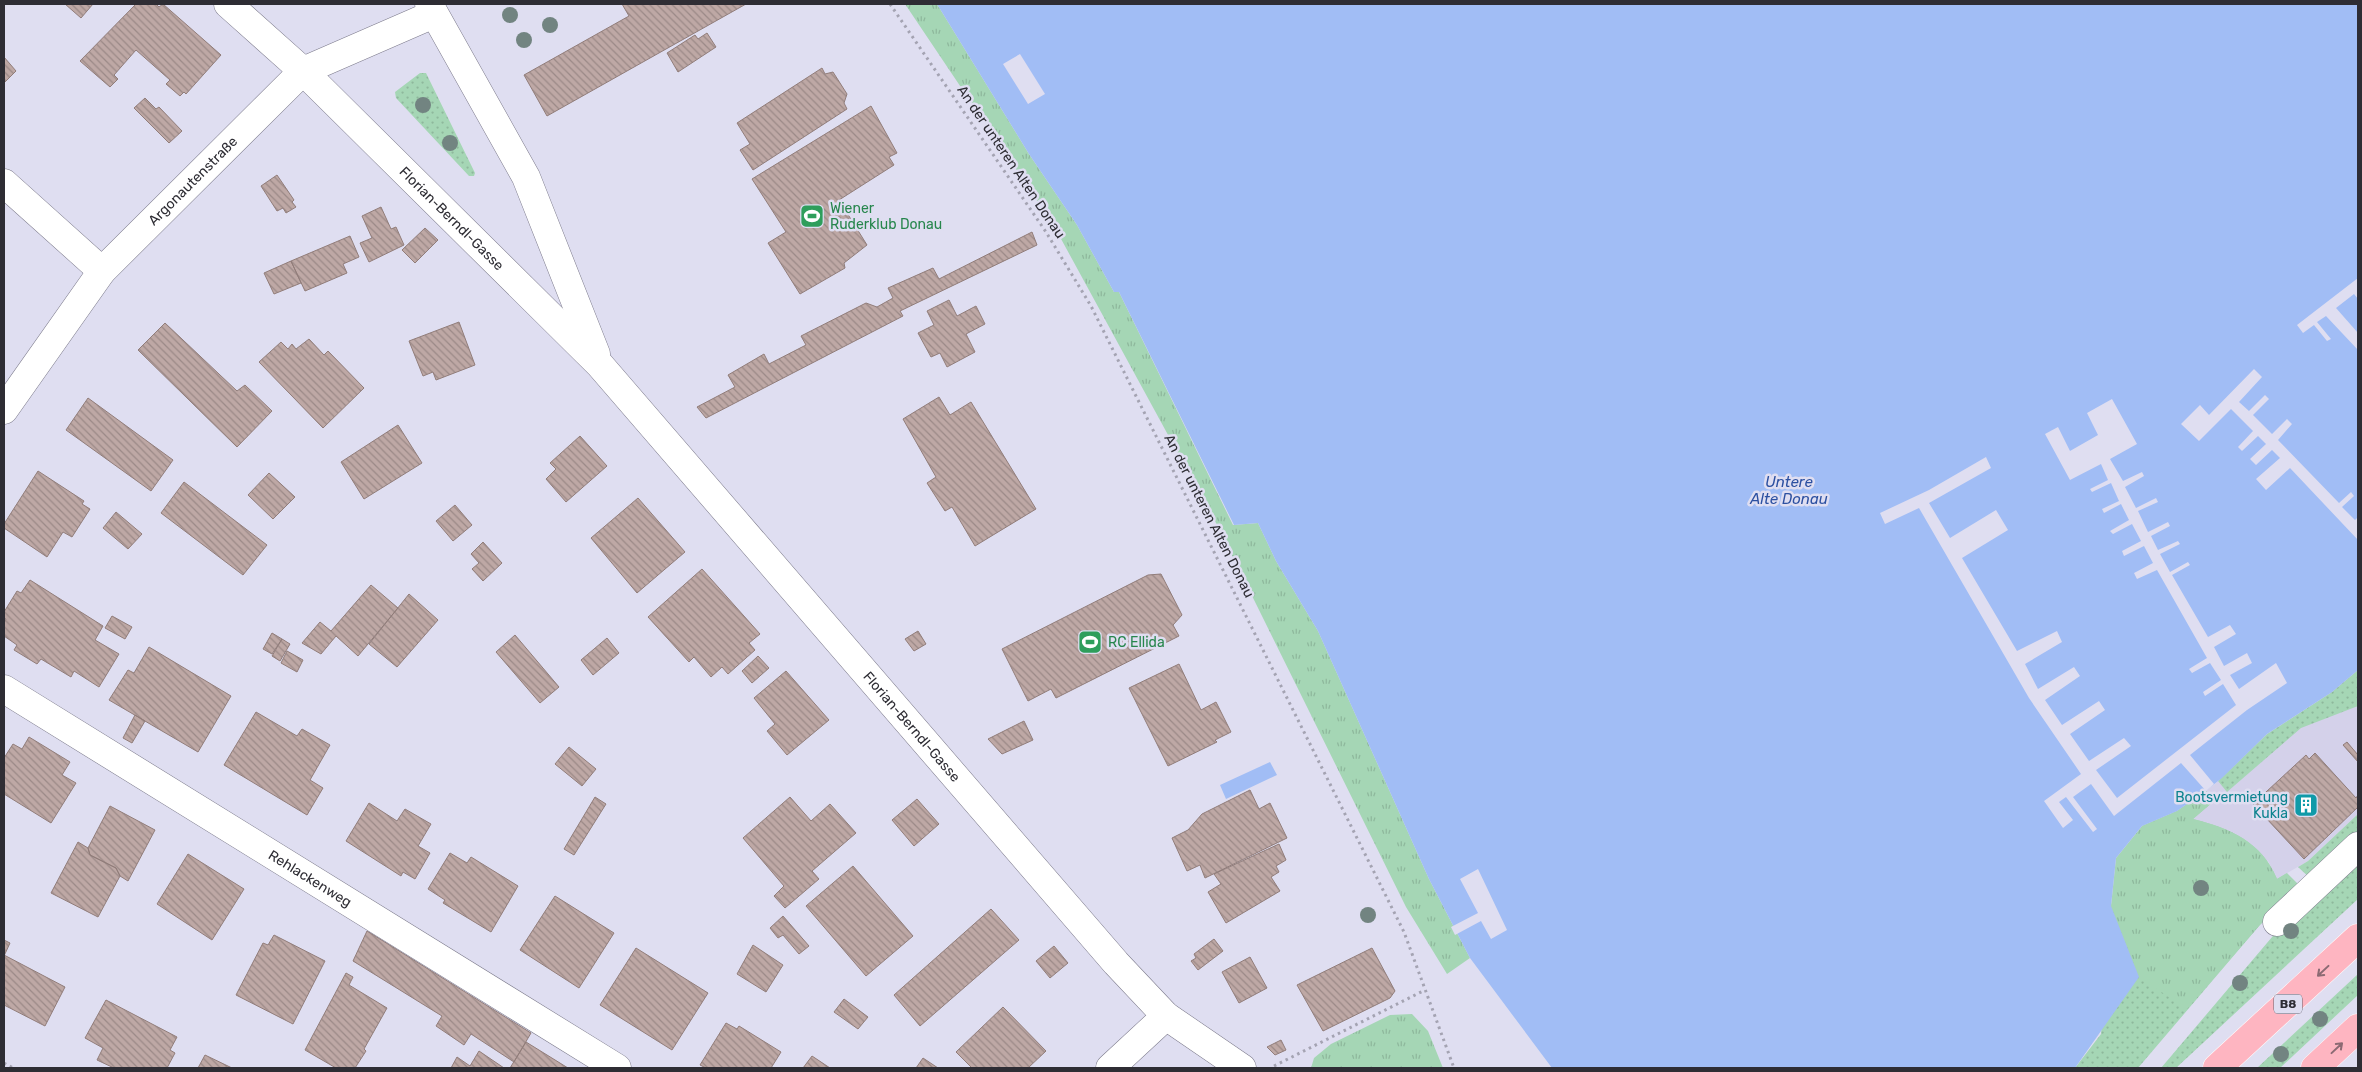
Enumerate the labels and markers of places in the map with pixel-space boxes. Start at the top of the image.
place label: Wiener Ruderklub Donau [830,200,942,233]
sports icon: Wiener Ruderklub Donau [799,203,825,229]
sports icon: RC Ellida [1077,629,1103,655]
place label: RC Ellida [1108,634,1165,651]
place label: Bootsvermietung Kukla [2175,789,2288,822]
building icon: Bootsvermietung Kukla [2293,792,2319,818]

